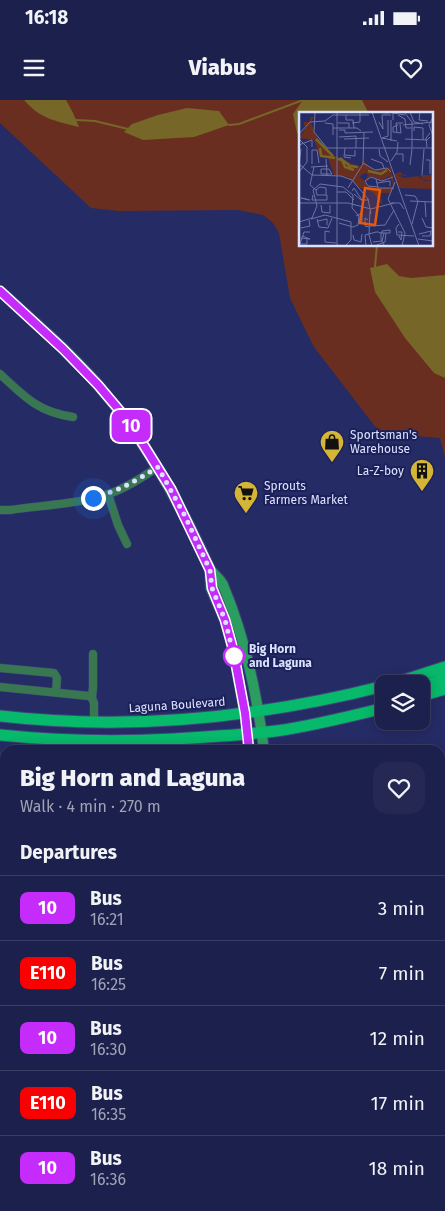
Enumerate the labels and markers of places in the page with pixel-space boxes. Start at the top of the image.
place label: Sportsman's Warehouse [350,428,417,456]
shop icon: Sportsman's Warehouse [319,429,345,463]
building icon: La-Z-boy [409,458,435,492]
place label: La-Z-boy [357,464,404,478]
place label: Sprouts Farmers Market [264,479,348,507]
supermarket icon: Sprouts Farmers Market [233,480,259,514]
place label: Big Horn and Laguna [249,642,312,670]
marker: Big Horn and Laguna [223,645,245,667]

